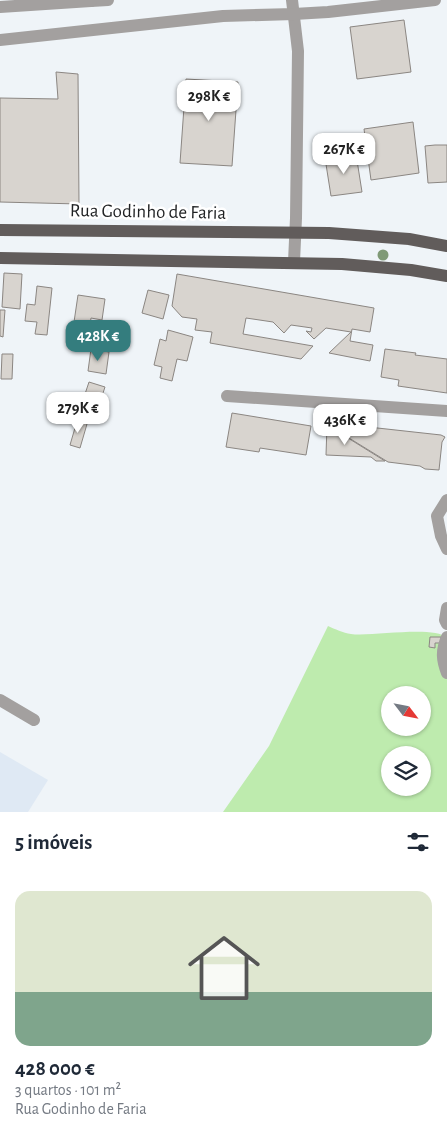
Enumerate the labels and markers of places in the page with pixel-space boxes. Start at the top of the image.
pin: 298K € [168,80,250,122]
pin: 267K € [303,132,385,175]
pin: 428K € [57,320,139,362]
pin: 279K € [37,392,119,434]
pin: 436K € [304,404,386,446]

